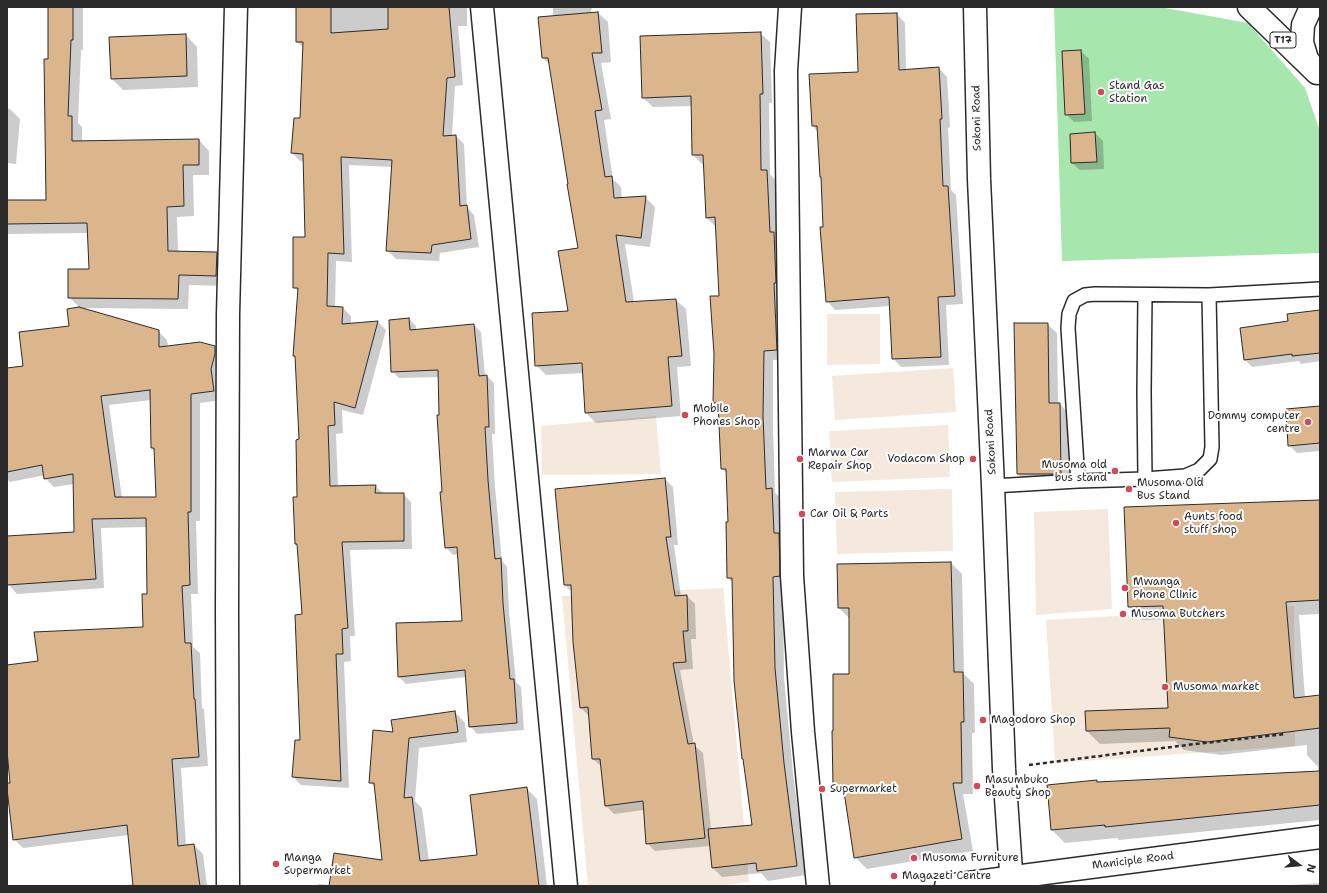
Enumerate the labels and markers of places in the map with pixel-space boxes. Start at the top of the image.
place label: Stand Gas Station [1109,79,1164,105]
marker: Stand Gas Station [1096,87,1106,97]
place label: Mobile Phones Shop [693,402,760,428]
place label: Dommy computer centre [1208,409,1300,435]
marker: Mobile Phones Shop [680,410,690,420]
marker: Dommy computer centre [1303,417,1313,427]
place label: Marwa Car Repair Shop [808,446,872,472]
place label: Vodacom Shop [887,452,965,466]
marker: Marwa Car Repair Shop [795,454,805,464]
marker: Vodacom Shop [968,454,978,464]
place label: Musoma old bus stand [1042,458,1107,484]
marker: Musoma old bus stand [1110,466,1120,476]
place label: Musoma Old Bus Stand [1137,476,1204,502]
marker: Musoma Old Bus Stand [1124,484,1134,494]
place label: Car Oil & Parts [810,507,888,521]
marker: Car Oil & Parts [797,509,807,519]
place label: Aunts food stuff shop [1184,510,1243,536]
marker: Aunts food stuff shop [1171,518,1181,528]
place label: Mwanga Phone Clinic [1133,575,1197,601]
marker: Mwanga Phone Clinic [1120,583,1130,593]
place label: Musoma Butchers [1131,607,1225,621]
marker: Musoma Butchers [1118,609,1128,619]
place label: Musoma market [1173,680,1259,694]
marker: Musoma market [1160,682,1170,692]
place label: Magodoro Shop [991,713,1076,727]
marker: Magodoro Shop [978,715,988,725]
place label: Masumbuko Beauty Shop [985,773,1051,799]
marker: Masumbuko Beauty Shop [972,781,982,791]
place label: Supermarket [830,782,897,796]
marker: Supermarket [817,784,827,794]
place label: Manga Supermarket [284,851,351,877]
place label: Musoma Furniture [922,851,1019,865]
marker: Musoma Furniture [909,853,919,863]
marker: Manga Supermarket [271,859,281,869]
place label: Magazeti Centre [902,869,991,883]
marker: Magazeti Centre [889,871,899,881]

